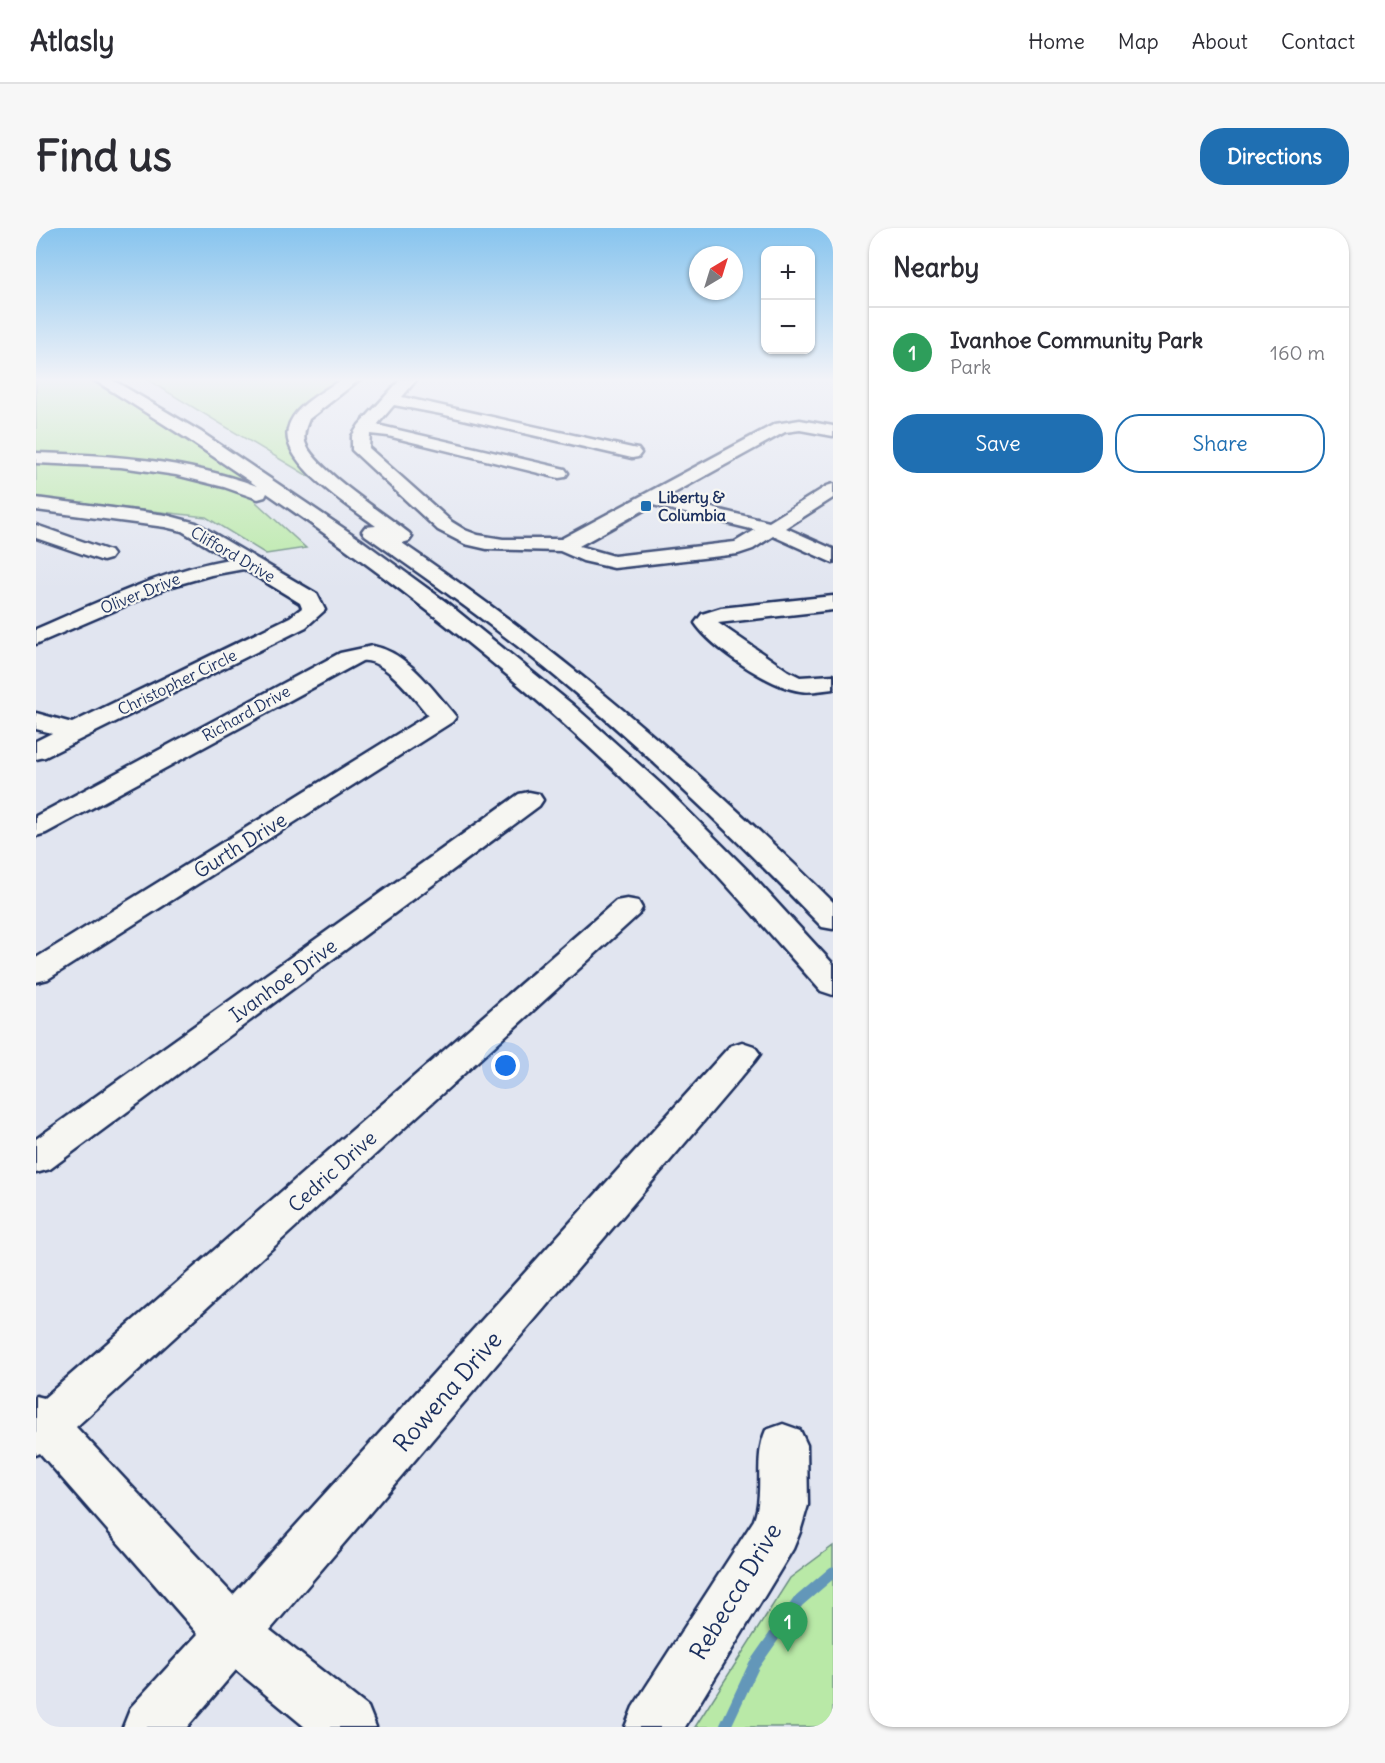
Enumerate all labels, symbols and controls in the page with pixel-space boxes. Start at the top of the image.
text: Atlasly [30,23,114,59]
text: Home [1028,28,1085,55]
text: Map [1118,28,1159,55]
text: About [1192,28,1248,55]
text: Contact [1281,28,1355,55]
button: Directions [1200,128,1349,185]
text: Find us [36,130,172,182]
north arrow [689,246,743,300]
map controls [761,246,815,354]
button: + [761,246,815,300]
text: Nearby [893,251,979,284]
button: − [761,300,815,354]
text: Ivanhoe Community Park [950,326,1203,354]
text: 1 [909,340,916,365]
text: 160 m [1270,340,1325,365]
text: Park [950,354,991,379]
button: Save [893,414,1103,473]
button: Share [1115,414,1325,473]
place label: Liberty & Columbia [658,487,726,525]
marker: Liberty & Columbia [639,499,653,513]
street label: Clifford Drive [187,522,279,586]
street label: Oliver Drive [97,568,183,618]
street label: Christopher Circle [114,645,240,719]
street label: Richard Drive [198,681,294,745]
street label: Gurth Drive [189,807,291,883]
street label: Ivanhoe Drive [225,933,341,1027]
your location [491,1051,520,1080]
street label: Cedric Drive [283,1125,381,1217]
street label: Rowena Drive [386,1324,508,1458]
street label: Rebecca Drive [682,1517,788,1665]
pin: 1 [768,1602,807,1652]

